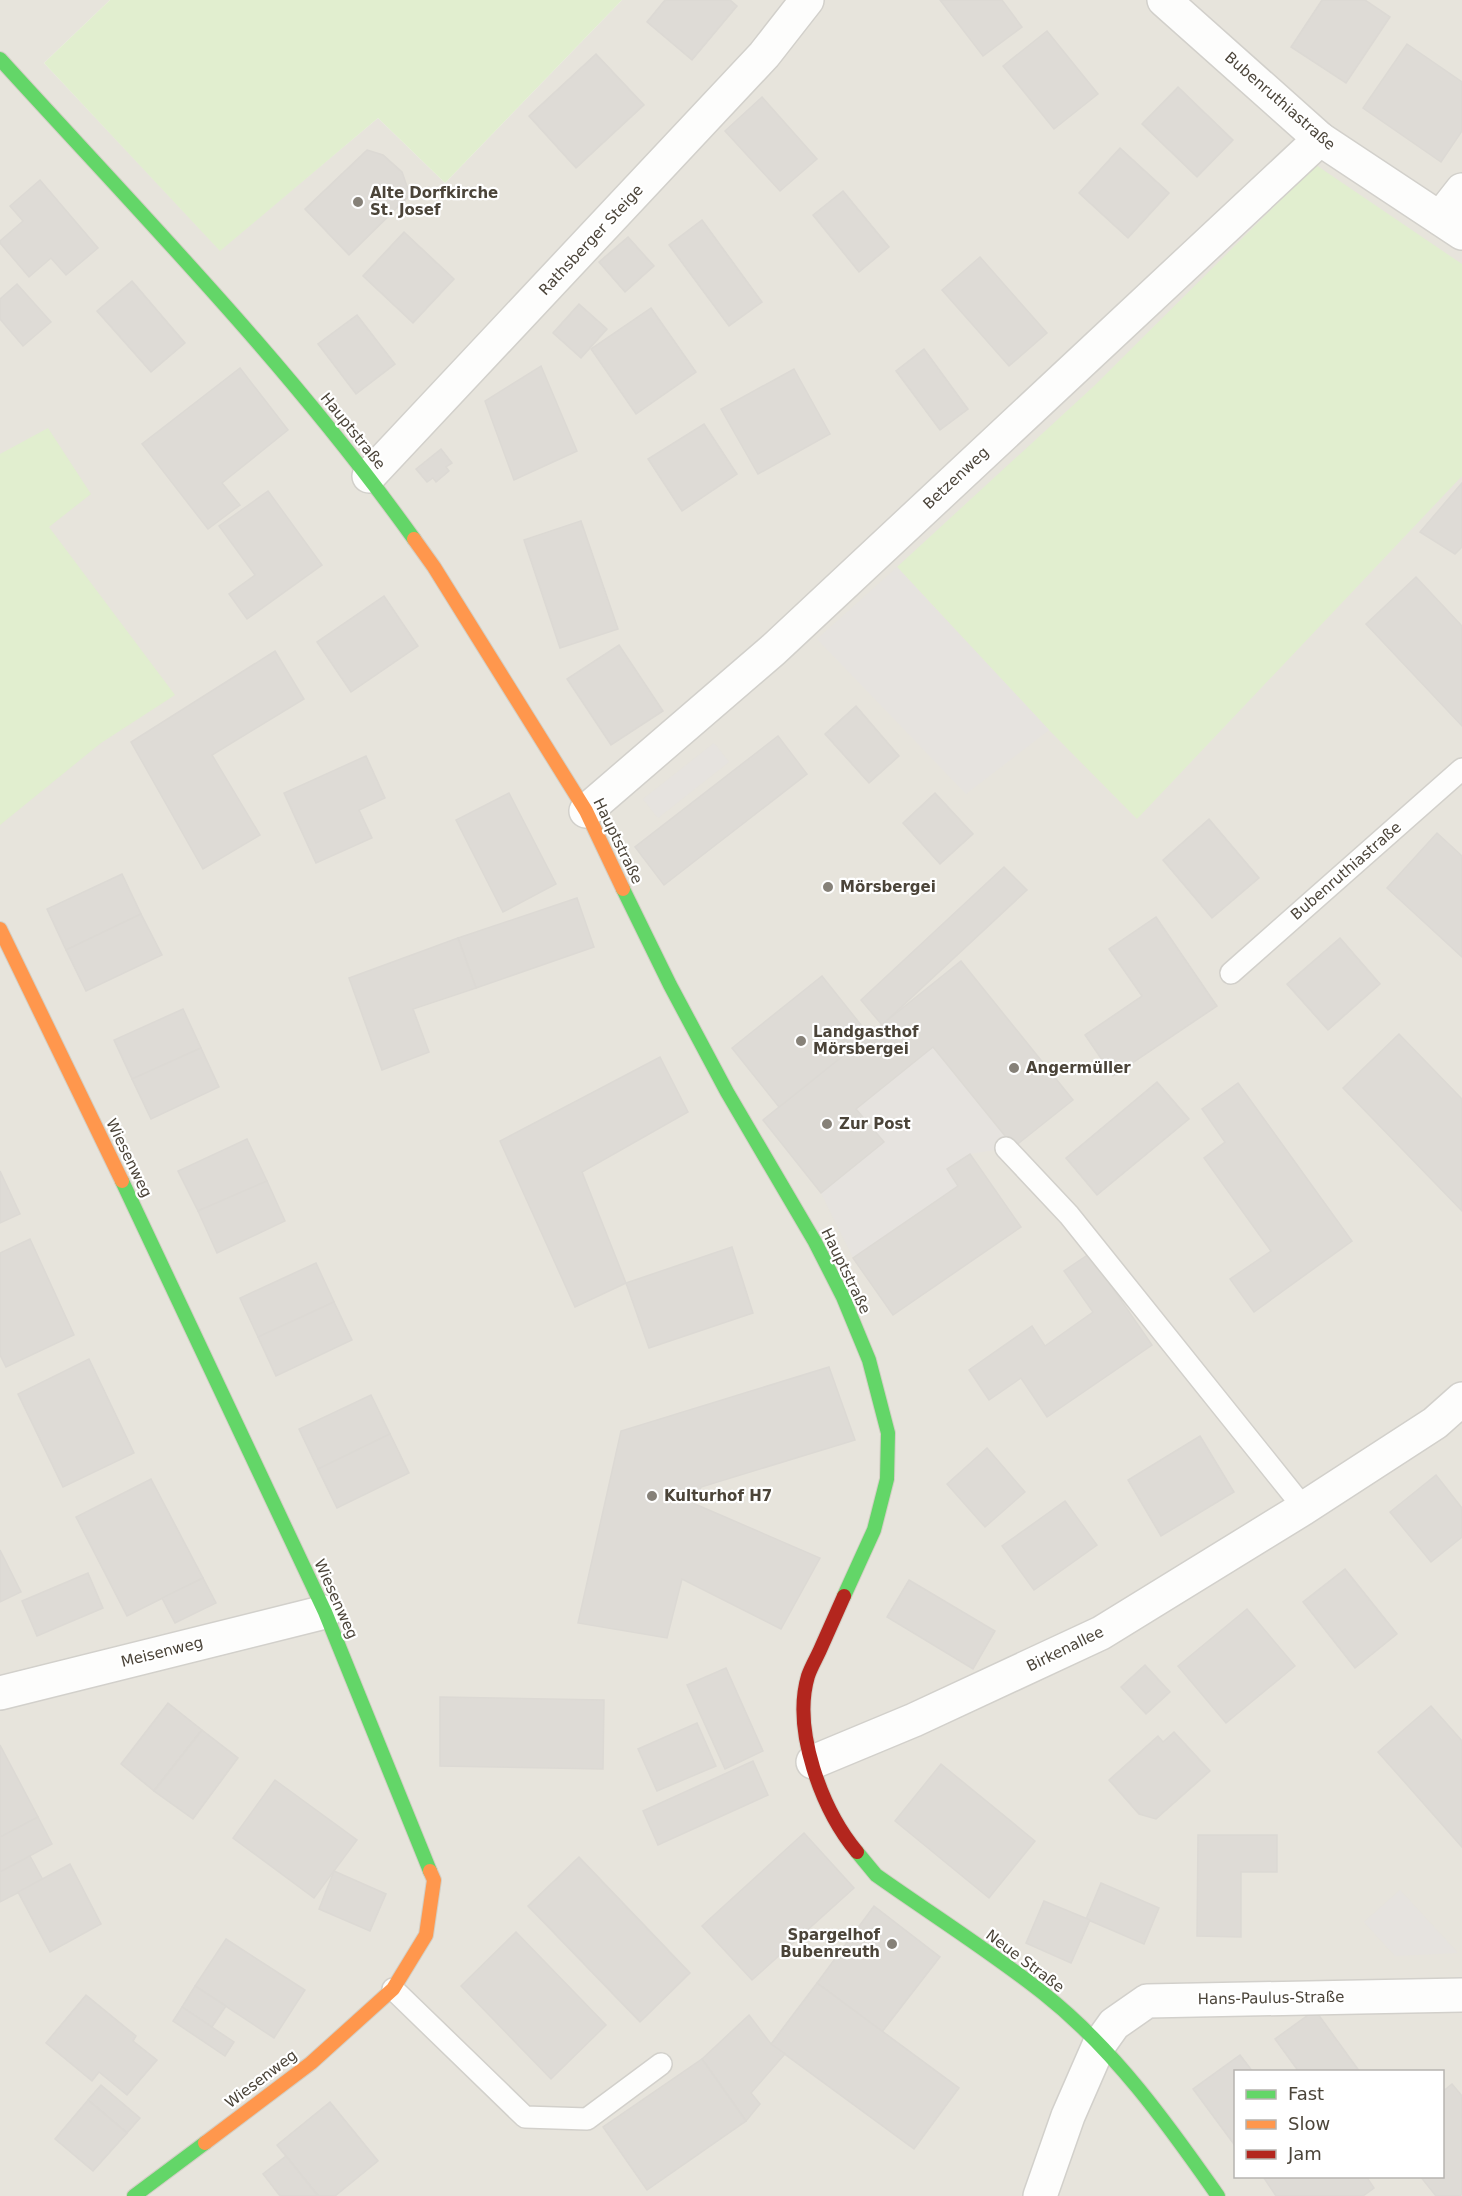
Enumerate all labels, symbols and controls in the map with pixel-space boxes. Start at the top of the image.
street label: Bubenruthiastraße [1221,48,1339,154]
street label: Rathsberger Steige [535,181,647,299]
place label: Alte Dorfkirche St. Josef [370,184,498,219]
marker: Alte Dorfkirche St. Josef [351,195,365,209]
street label: Hauptstraße [317,389,389,473]
street label: Betzenweg [919,443,993,513]
street label: Hauptstraße [589,795,647,887]
street label: Bubenruthiastraße [1287,818,1405,924]
place label: Mörsbergei [840,878,936,896]
marker: Mörsbergei [821,880,835,894]
place label: Landgasthof Mörsbergei [813,1023,919,1058]
marker: Landgasthof Mörsbergei [794,1034,808,1048]
place label: Angermüller [1026,1059,1131,1077]
marker: Angermüller [1007,1061,1021,1075]
place label: Zur Post [839,1115,911,1133]
street label: Wiesenweg [102,1116,156,1200]
marker: Zur Post [820,1117,834,1131]
street label: Hauptstraße [817,1225,875,1317]
place label: Kulturhof H7 [664,1487,772,1505]
marker: Kulturhof H7 [645,1489,659,1503]
street label: Wiesenweg [310,1556,362,1642]
street label: Birkenallee [1024,1623,1106,1675]
street label: Meisenweg [119,1633,205,1671]
place label: Spargelhof Bubenreuth [780,1926,880,1961]
street label: Neue Straße [982,1926,1068,1996]
marker: Spargelhof Bubenreuth [885,1937,899,1951]
street label: Hans-Paulus-Straße [1198,1988,1344,2008]
street label: Wiesenweg [221,2046,301,2112]
legend [1234,2070,1444,2178]
text: Fast [1288,2083,1324,2104]
text: Slow [1288,2113,1330,2134]
text: Jam [1287,2143,1322,2164]

